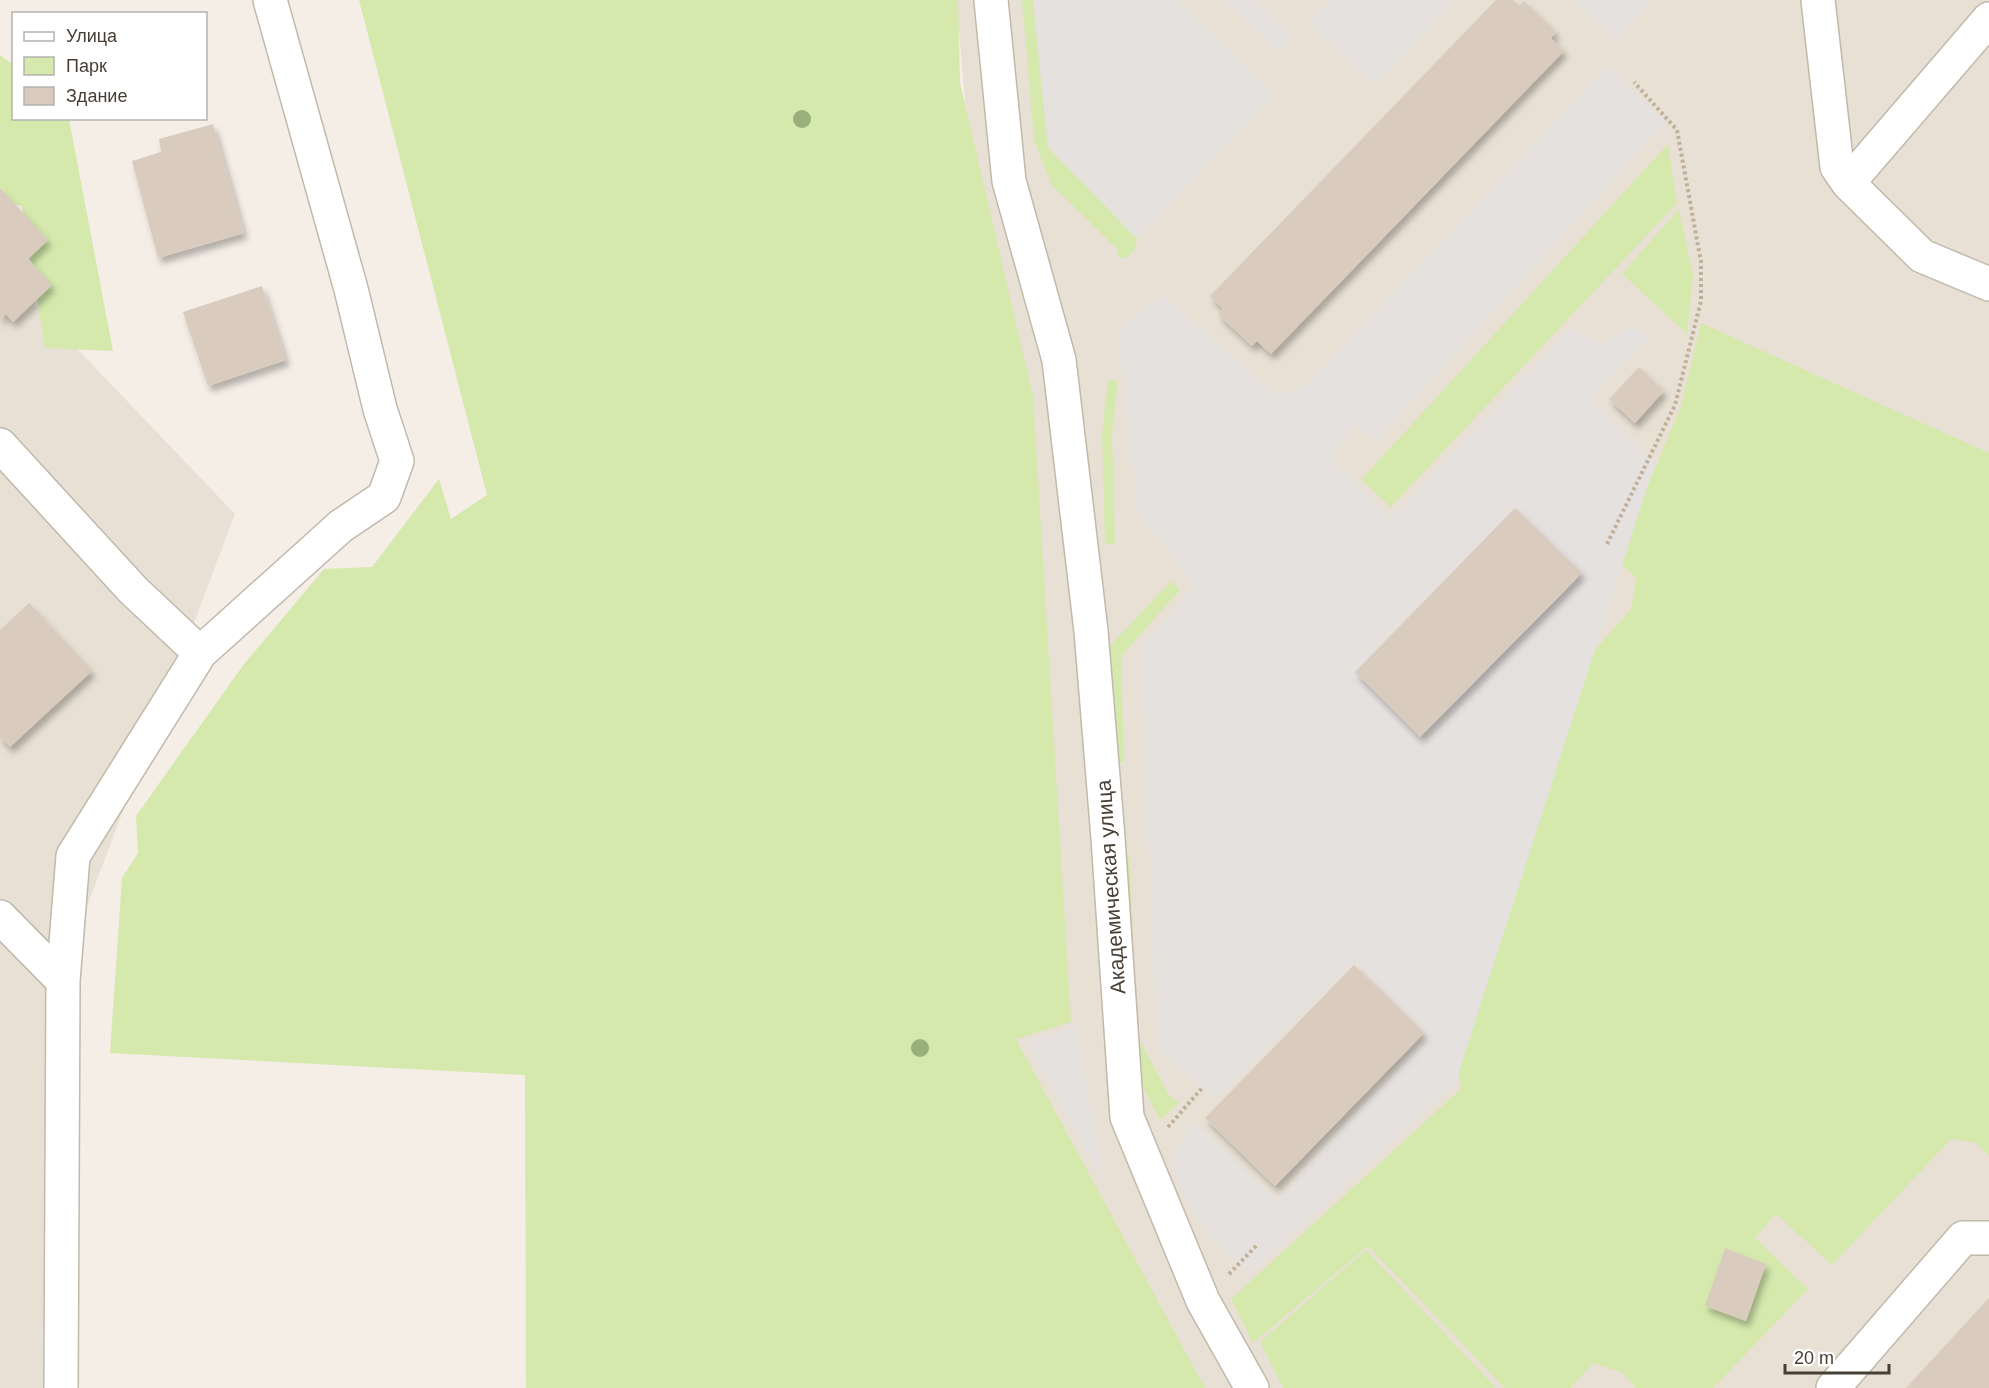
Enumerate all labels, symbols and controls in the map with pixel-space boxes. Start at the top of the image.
legend [12,12,207,120]
text: Улица [66,26,118,46]
text: Парк [66,56,107,76]
text: Здание [66,86,127,106]
street label: Академическая улица [1092,779,1129,995]
scale bar [1785,1337,1888,1375]
text: 20 m [1794,1348,1834,1368]

